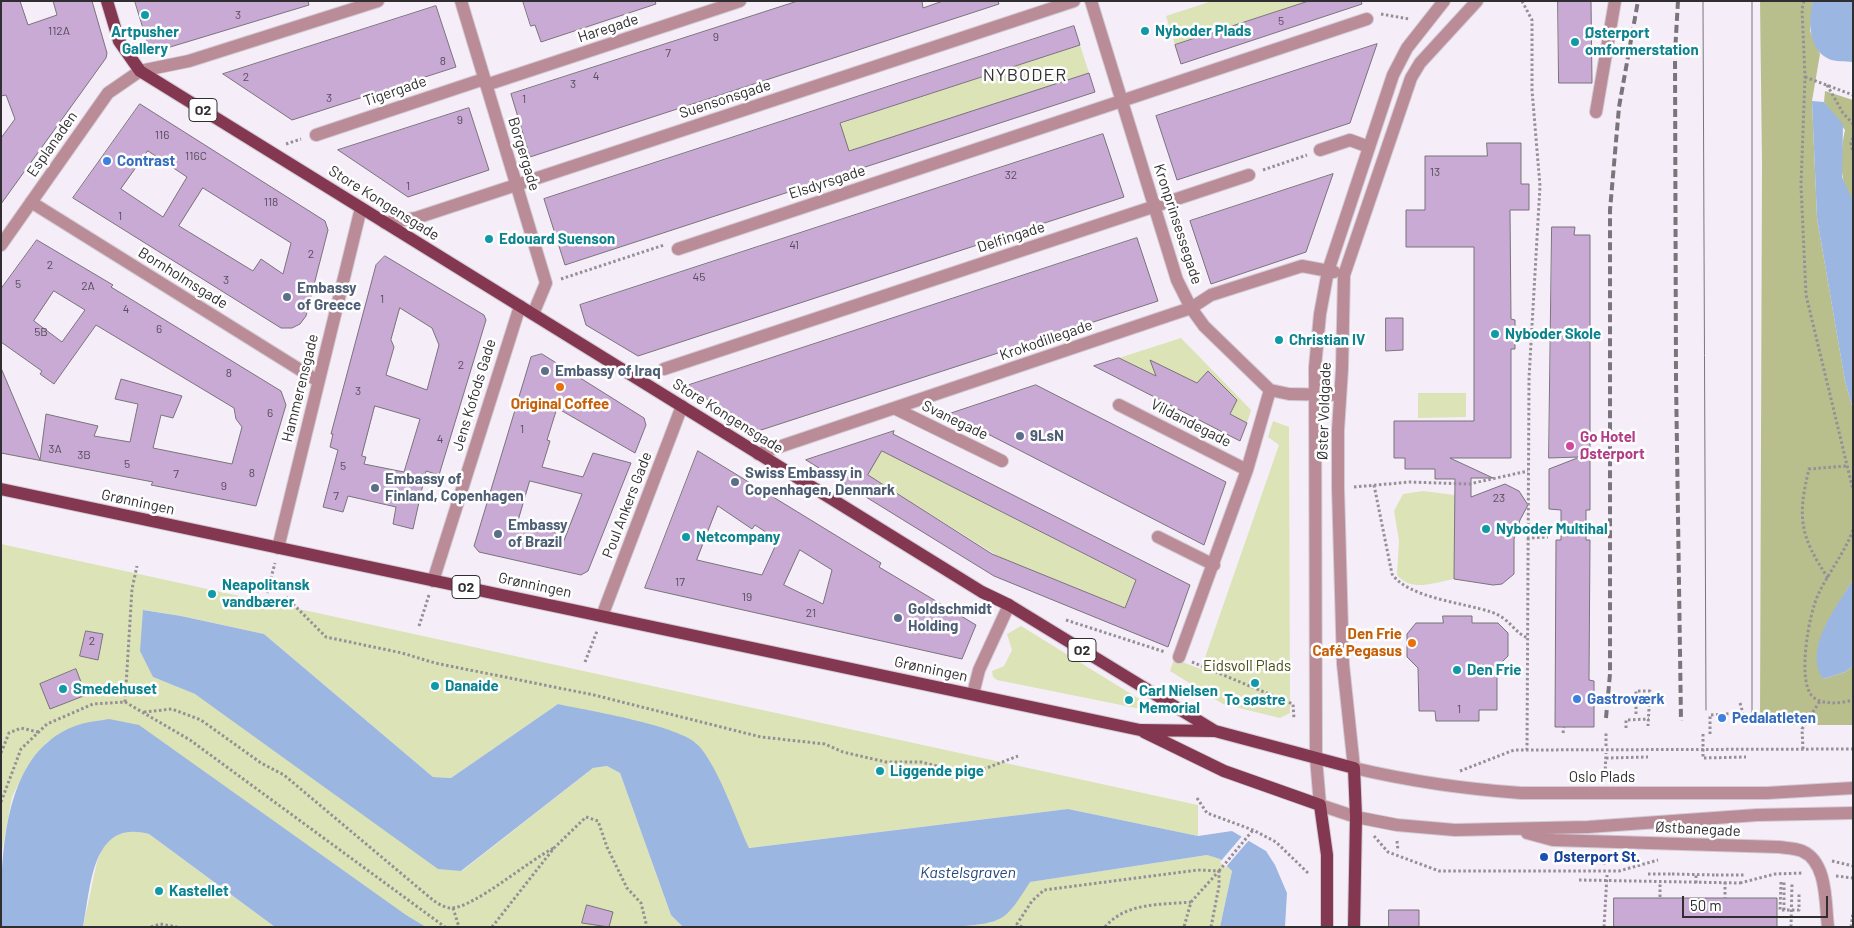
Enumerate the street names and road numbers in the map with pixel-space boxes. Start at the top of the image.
street label: Haregade [575,10,641,46]
street label: Tigergade [361,72,429,110]
street label: Suensonsgade [677,76,773,122]
road number: O2 [189,98,217,122]
street label: Esplanaden [23,108,81,180]
street label: Borgergade [504,115,544,193]
street label: Elsdyrsgade [786,161,868,203]
street label: Kronprinsessegade [1150,161,1206,287]
street label: Store Kongensgade [325,162,443,244]
street label: Delfingade [975,218,1047,256]
street label: Bornholmsgade [135,243,231,313]
street label: Krokodillegade [997,316,1095,364]
street label: Hammerensgade [278,332,322,444]
street label: Jens Kofods Gade [448,337,500,453]
street label: Øster Voldgade [1313,362,1335,460]
street label: Store Kongensgade [669,375,787,457]
street label: Vildandegade [1148,395,1234,451]
street label: Svanegade [919,396,991,444]
street label: Poul Ankers Gade [598,449,656,561]
street label: Grønningen [100,485,176,519]
street label: Grønningen [497,568,573,602]
road number: O2 [452,576,480,598]
road number: O2 [1068,638,1096,662]
street label: Grønningen [893,652,969,686]
street label: Oslo Plads [1569,768,1635,786]
street label: Østbanegade [1655,818,1741,840]

